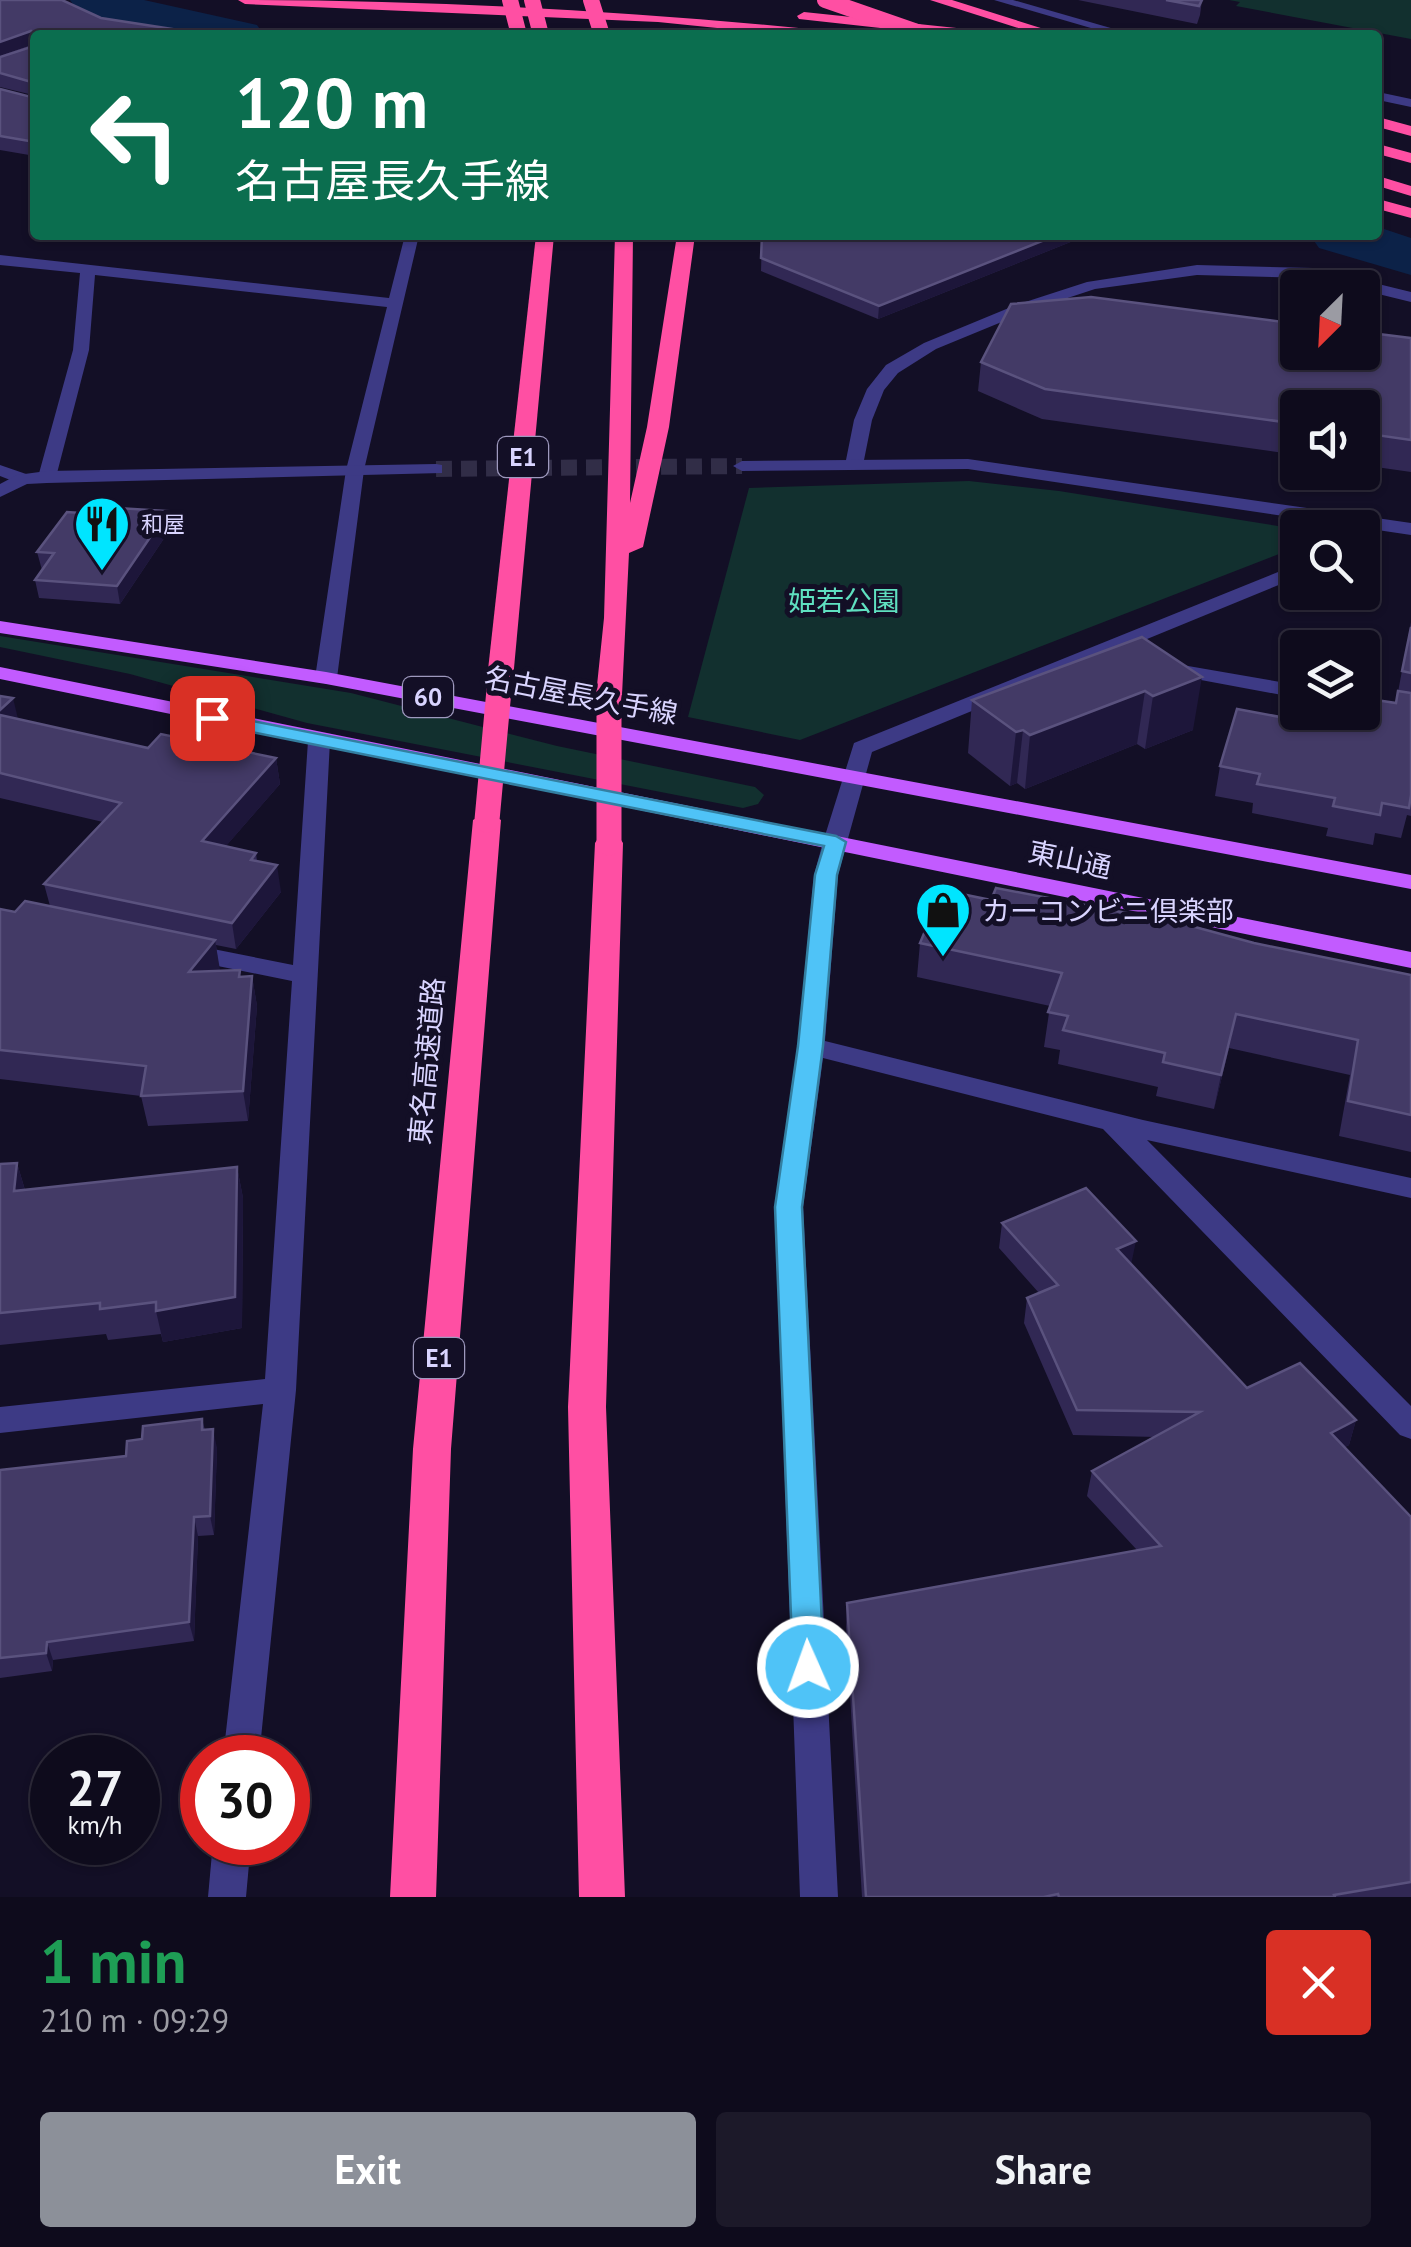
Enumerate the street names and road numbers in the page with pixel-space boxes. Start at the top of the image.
road number: E1 [498,437,548,477]
street label: 名古屋長久手線 [481,658,681,732]
road number: 60 [403,677,453,717]
street label: 東山通 [1025,832,1115,886]
street label: 東名高速道路 [400,976,452,1146]
road number: E1 [414,1338,464,1378]

